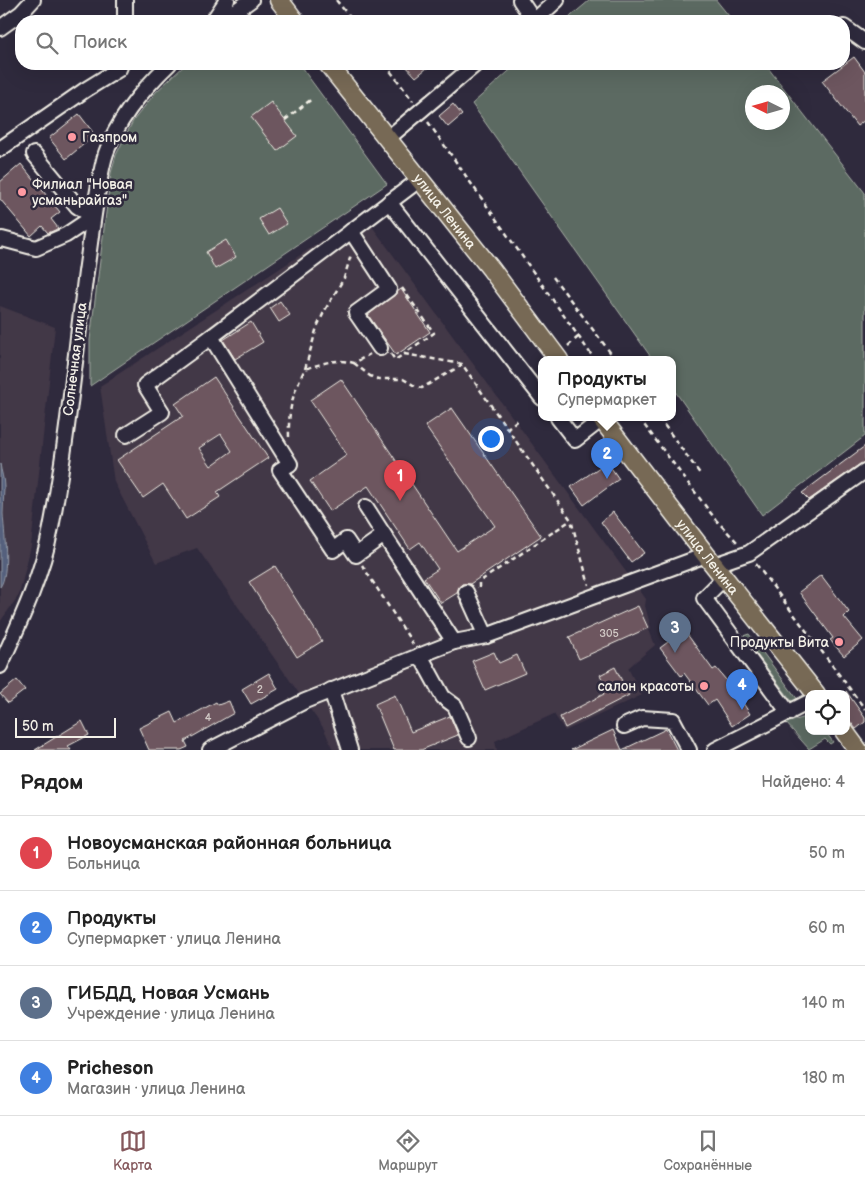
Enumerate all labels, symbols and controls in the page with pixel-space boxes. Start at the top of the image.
search box [15,15,850,70]
icon: search [33,29,61,57]
text: Поиск [73,31,127,54]
north arrow [745,85,790,130]
place label: Газпром [82,129,137,146]
marker: Газпром [66,131,78,143]
street label: улица Ленина [410,170,480,253]
place label: Филиал "Новая усманьрайгаз" [32,176,133,209]
marker: Филиал "Новая усманьрайгаз" [16,186,28,198]
street label: Солнечная улица [60,301,90,417]
popup [538,356,676,421]
text: Продукты [557,368,647,391]
text: Супермаркет [557,391,657,410]
your location [478,426,504,452]
pin: 2 [591,438,623,479]
pin: 1 [384,460,416,501]
street label: улица Ленина [673,516,743,598]
pin: 3 [659,612,691,653]
house number: 305 [599,627,619,640]
place label: Продукты Вита [730,634,830,651]
marker: Продукты Вита [833,636,845,648]
pin: 4 [726,669,758,710]
place label: салон красоты [598,678,694,695]
marker: салон красоты [698,680,710,692]
house number: 2 [257,683,264,696]
map controls [805,690,850,735]
button: locate [805,690,850,735]
house number: 4 [205,711,212,724]
scale bar [15,715,116,738]
text: 50 m [22,718,54,735]
text: Рядом [20,770,83,795]
text: Найдено: 4 [761,773,845,792]
text: Новоусманская районная больница [67,832,391,855]
text: 1 [33,844,39,863]
text: 50 m [809,844,845,863]
text: Больница [67,855,140,874]
text: Продукты [67,907,156,930]
text: 2 [31,919,41,938]
text: 60 m [808,919,845,938]
text: Супермаркет · улица Ленина [67,930,281,949]
text: ГИБДД, Новая Усмань [67,982,270,1005]
text: 3 [31,994,41,1013]
text: 140 m [802,994,845,1013]
text: Учреждение · улица Ленина [67,1005,275,1024]
text: Pricheson [67,1057,154,1080]
text: 4 [31,1069,41,1088]
text: 180 m [803,1069,845,1088]
text: Магазин · улица Ленина [67,1080,245,1099]
tab: Карта [113,1127,152,1174]
tab: Маршрут [378,1127,438,1174]
tab: Сохранённые [664,1127,752,1174]

